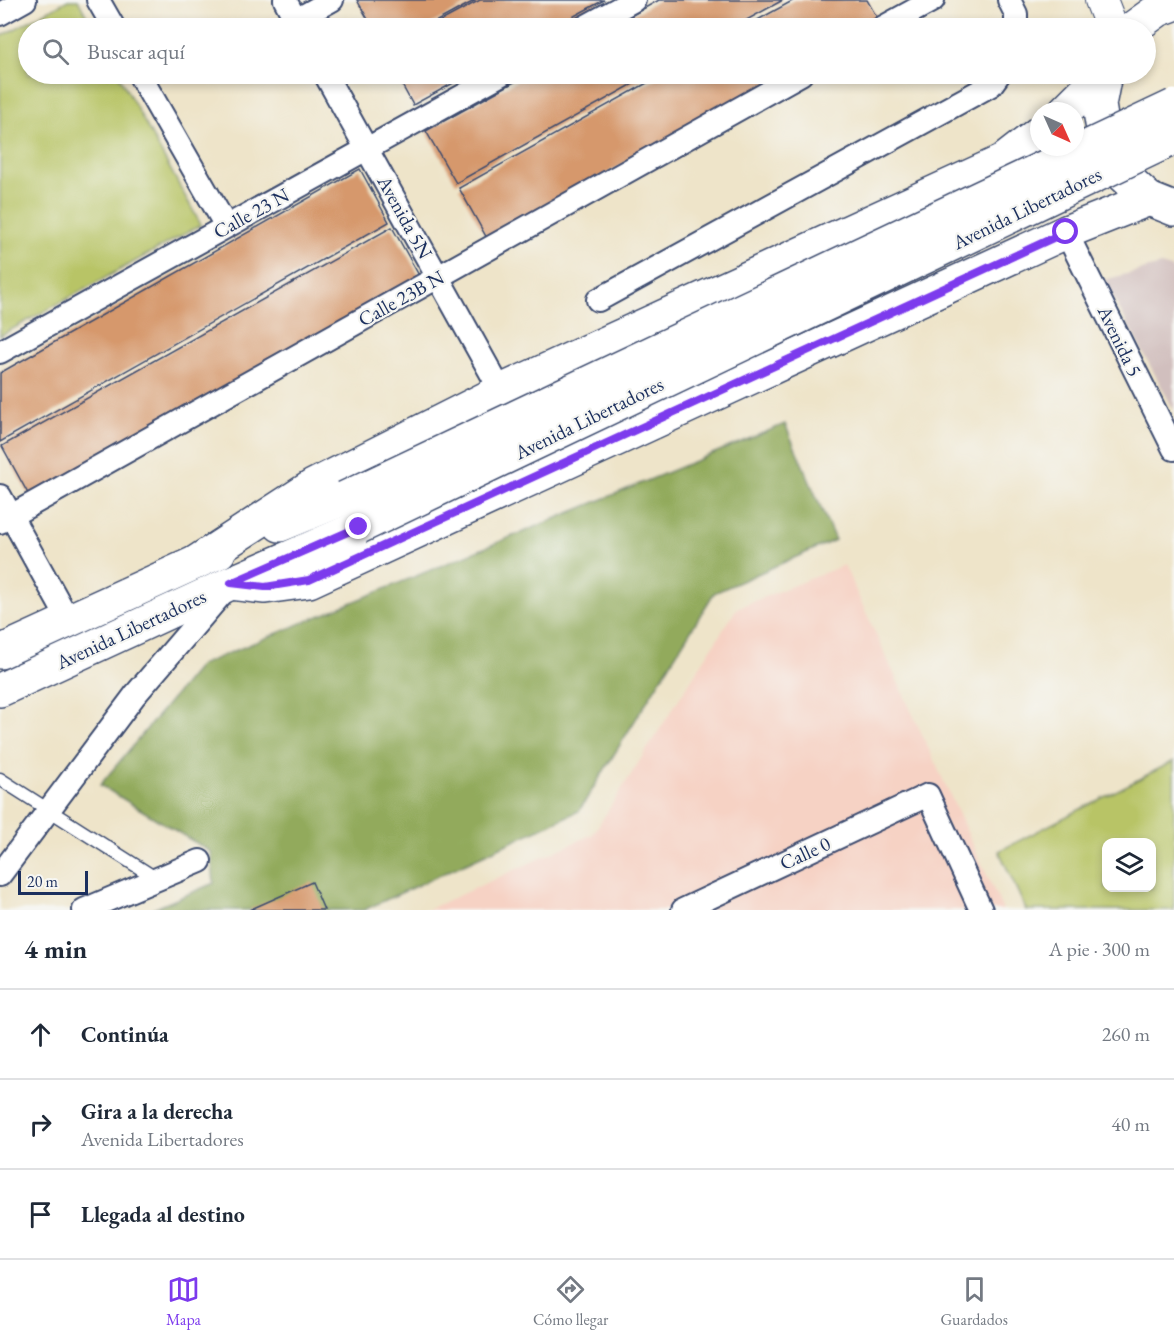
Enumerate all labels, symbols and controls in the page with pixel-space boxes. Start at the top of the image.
search box [18,18,1156,84]
icon: search [39,35,72,68]
text: Buscar aquí [87,37,185,66]
north arrow [1030,102,1084,156]
street label: Avenida Libertadores [947,161,1106,256]
street label: Avenida 5N [371,170,439,263]
street label: Calle 23 N [209,182,294,244]
route start [1052,218,1078,244]
street label: Calle 23B N [353,264,449,332]
street label: Avenida 5 [1091,300,1148,381]
street label: Avenida Libertadores [509,371,668,466]
route end [345,513,371,539]
street label: Avenida Libertadores [51,583,210,676]
street label: Calle 0 [775,830,835,876]
map controls [1102,838,1156,892]
button: layers [1102,838,1156,892]
scale bar [18,868,88,896]
text: 20 m [27,871,58,892]
text: 4 min [24,932,87,966]
text: A pie · 300 m [1049,936,1150,962]
icon: ahead [24,1018,57,1051]
text: Continúa [81,1020,169,1049]
text: 260 m [1102,1021,1150,1047]
text: Gira a la derecha [81,1097,233,1126]
icon: right [24,1108,57,1141]
text: 40 m [1111,1111,1150,1137]
text: Avenida Libertadores [81,1126,244,1152]
icon: arrive [24,1198,57,1231]
text: Llegada al destino [81,1200,245,1229]
tab: Mapa [166,1273,201,1330]
tab: Cómo llegar [533,1273,608,1330]
tab: Guardados [940,1273,1008,1330]

